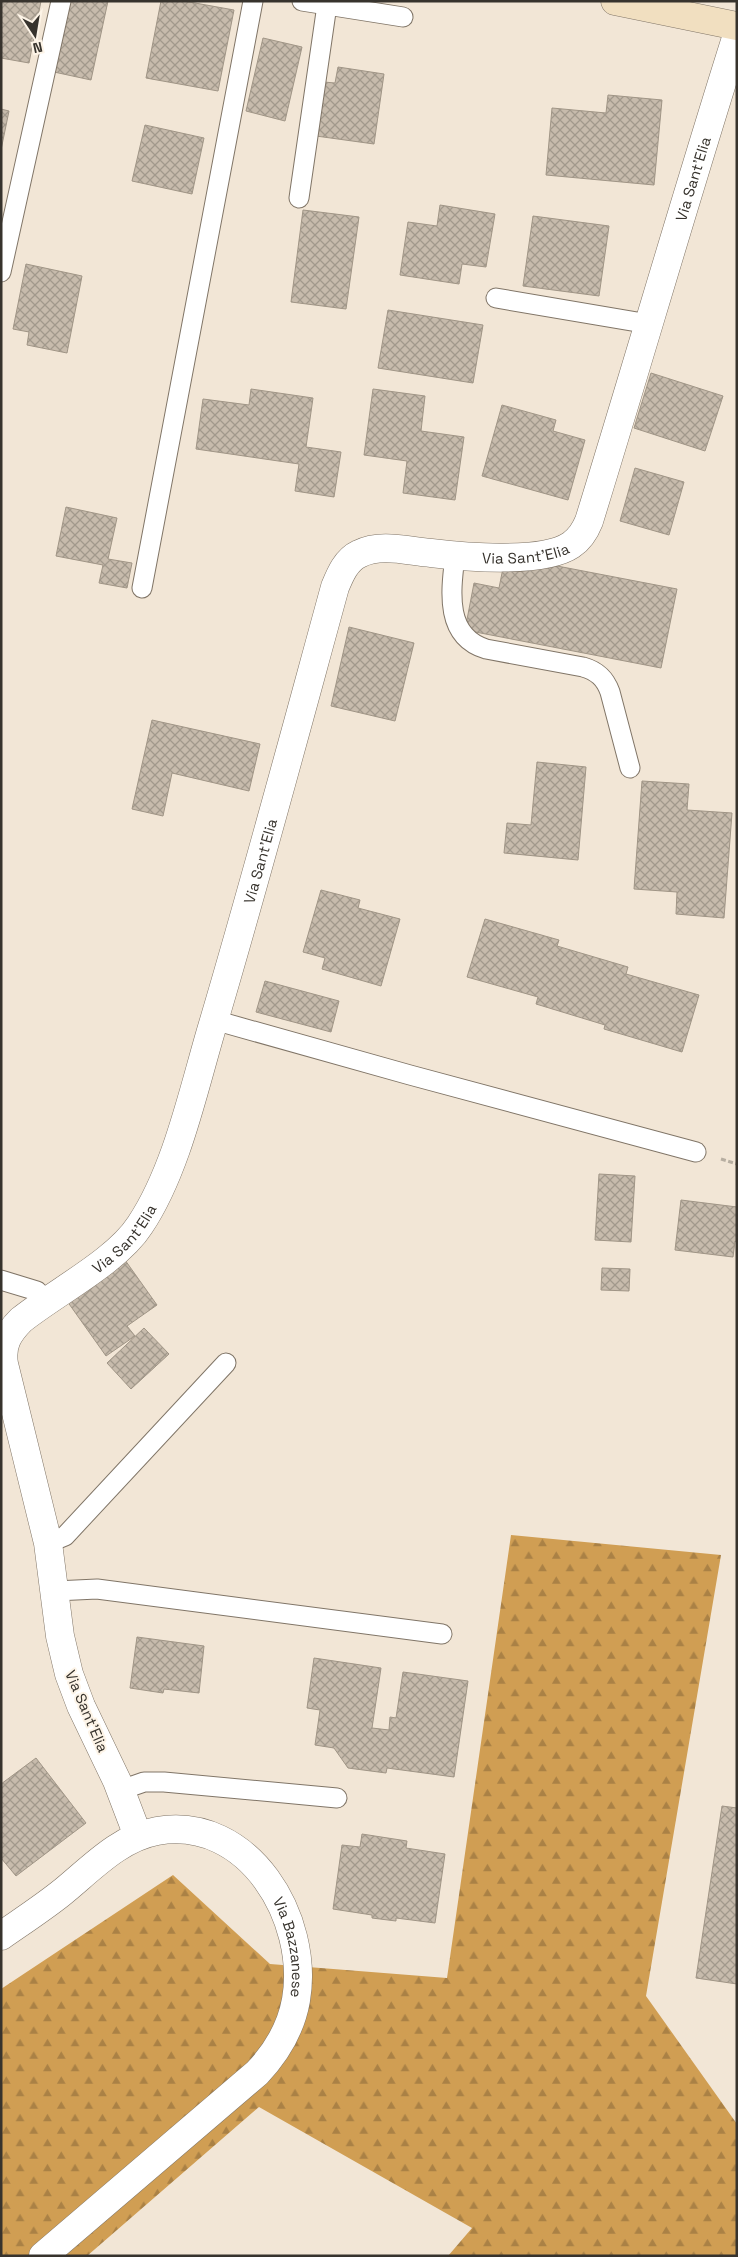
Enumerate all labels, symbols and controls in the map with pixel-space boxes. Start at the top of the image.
north arrow [10,10,60,60]
text: N [31,38,44,57]
street label: Via Sant'Elia [671,134,714,223]
street label: Via Sant'Elia [482,538,572,567]
street label: Via Sant'Elia [239,816,281,906]
street label: Via Sant'Elia [88,1200,160,1277]
street label: Via Sant'Elia [61,1667,113,1755]
street label: Via Bazzanese [269,1893,308,1999]

